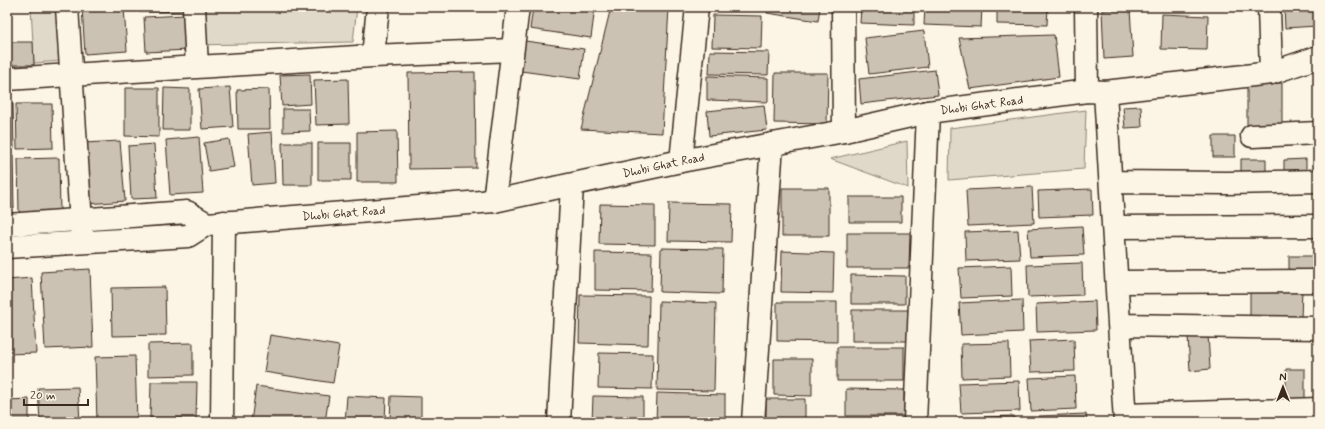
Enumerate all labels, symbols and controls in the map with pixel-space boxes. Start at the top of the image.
street label: Dhobi Ghat Road [939,92,1024,119]
street label: Dhobi Ghat Road [621,150,706,182]
street label: Dhobi Ghat Road [302,203,386,225]
north arrow [1263,367,1303,407]
text: N [1279,371,1287,385]
scale bar [24,381,88,407]
text: 20 m [30,388,56,404]

